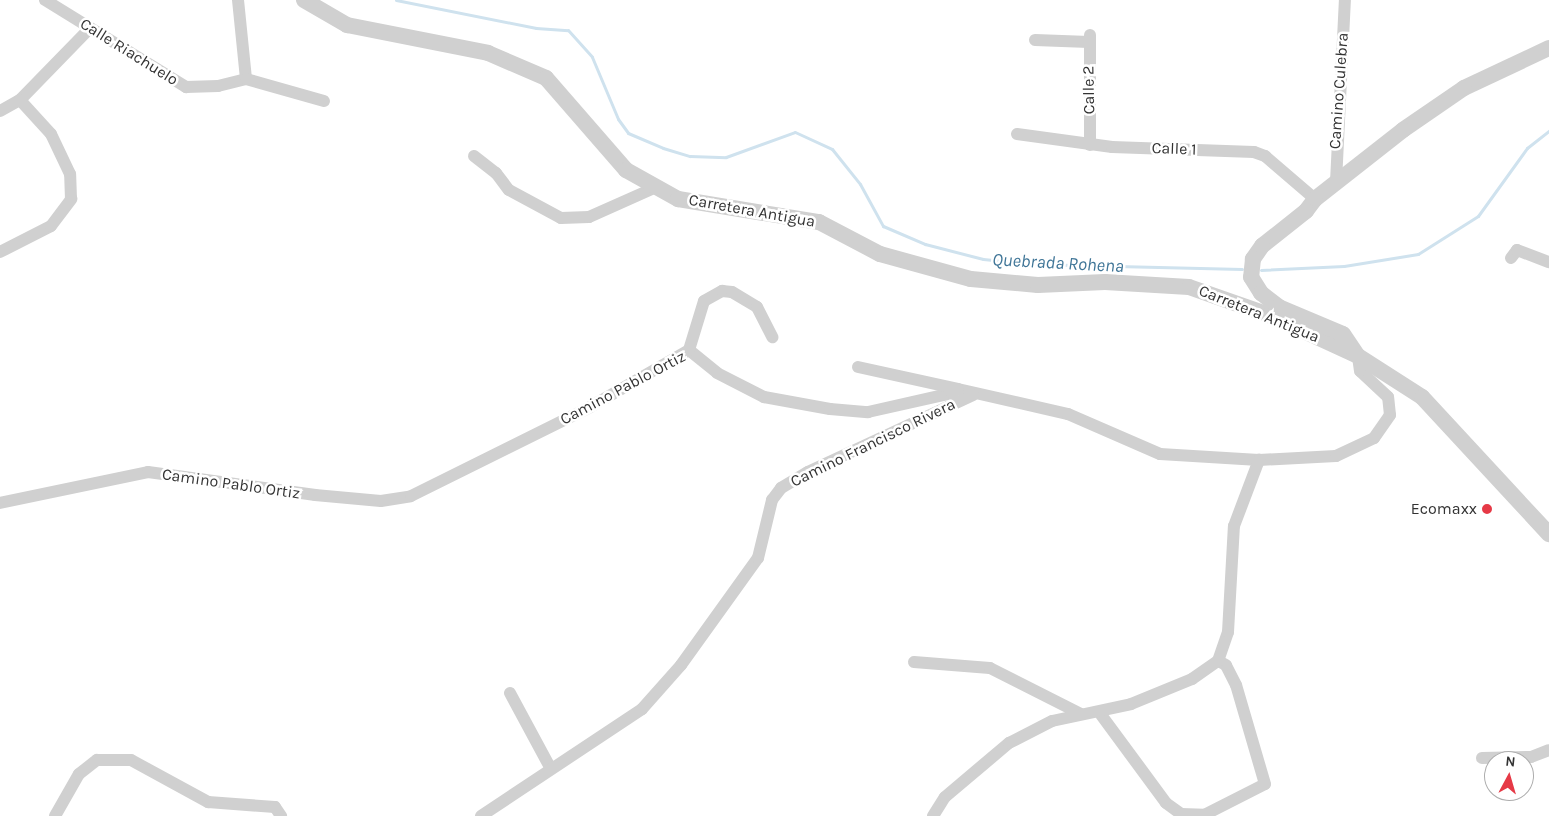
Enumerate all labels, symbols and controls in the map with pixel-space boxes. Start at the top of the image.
street label: Calle Riachuelo [76,14,182,90]
street label: Camino Culebra [1325,32,1353,150]
street label: Calle 2 [1079,65,1099,115]
street label: Calle 1 [1151,139,1197,159]
street label: Carretera Antigua [687,190,817,232]
water label: Quebrada Rohena [992,249,1124,277]
street label: Carretera Antigua [1196,281,1322,347]
street label: Camino Pablo Ortiz [557,347,689,429]
street label: Camino Francisco Rivera [788,395,958,491]
street label: Camino Pablo Ortiz [161,465,301,503]
place label: Ecomaxx [1411,499,1477,519]
marker: Ecomaxx [1481,503,1493,515]
north arrow [1484,751,1534,801]
text: N [1505,753,1516,771]

